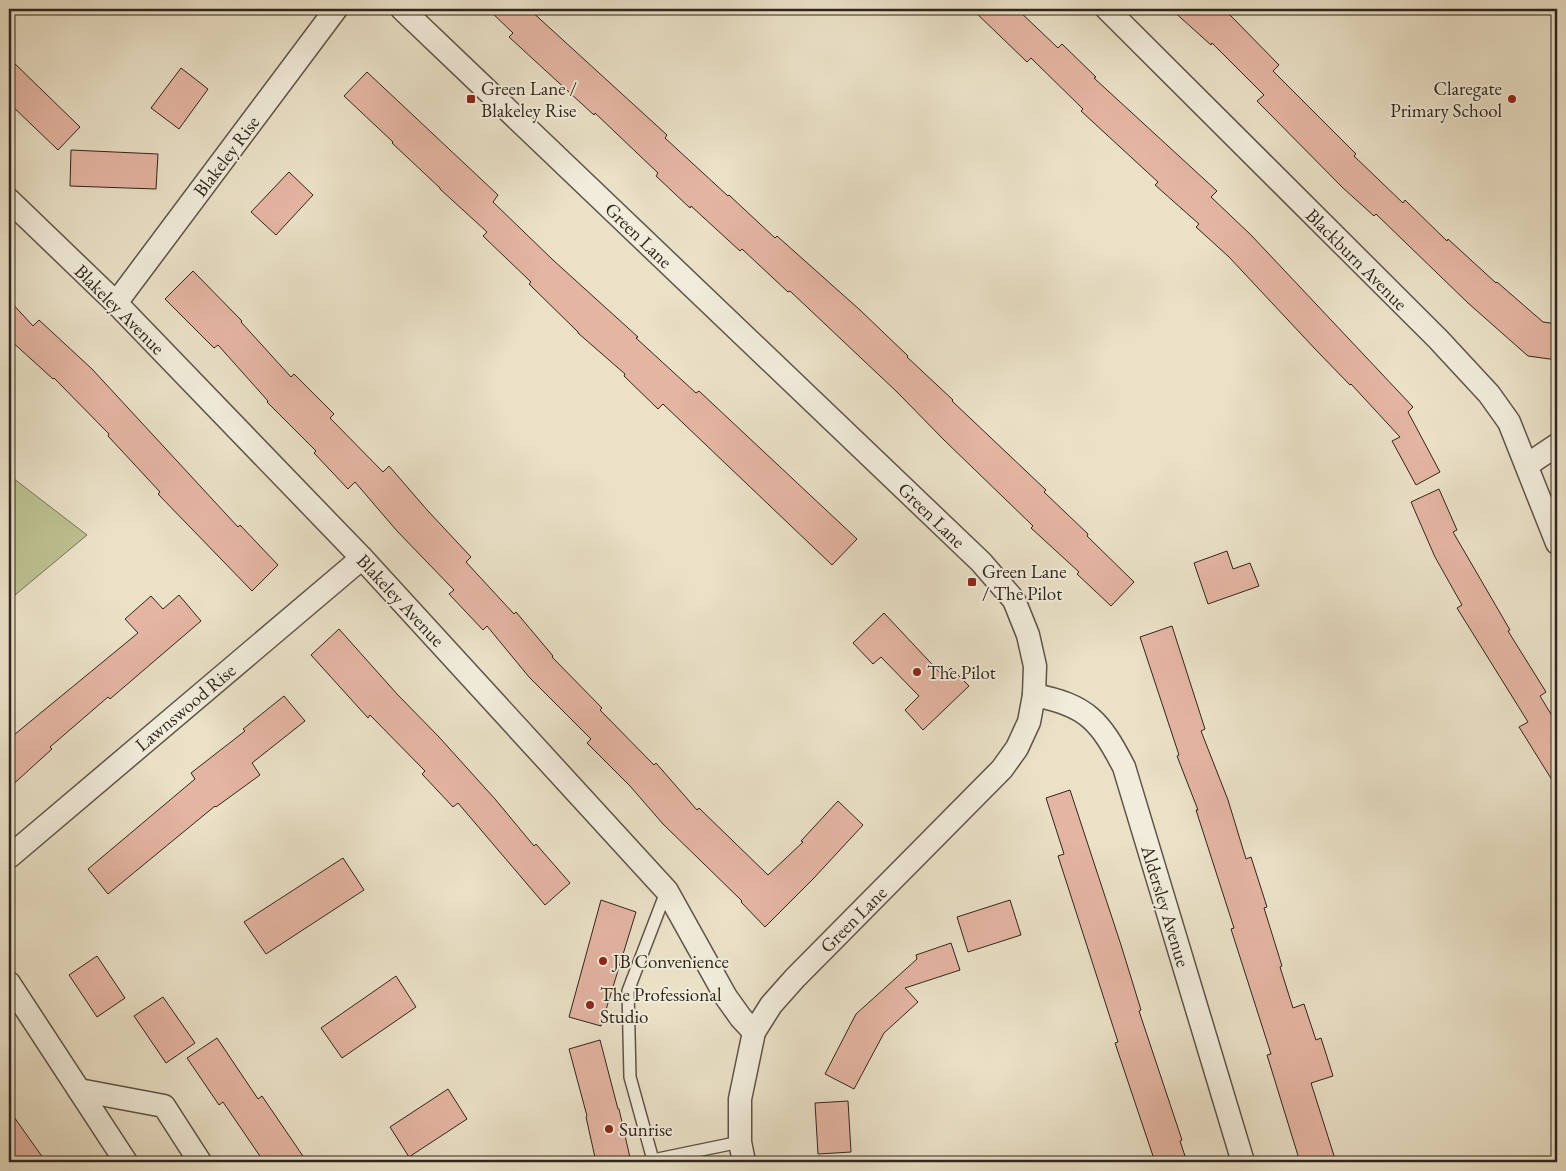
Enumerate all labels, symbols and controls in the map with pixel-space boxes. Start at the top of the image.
place label: Green Lane / Blakeley Rise [481,76,578,123]
place label: Claregate Primary School [1390,76,1502,123]
marker: Green Lane / Blakeley Rise [465,93,477,105]
marker: Claregate Primary School [1506,93,1518,105]
street label: Blakeley Rise [188,111,265,202]
street label: Green Lane [599,197,678,274]
street label: Blackburn Avenue [1300,203,1413,316]
street label: Blakeley Avenue [69,259,170,360]
street label: Green Lane [892,477,971,554]
street label: Blakeley Avenue [351,549,450,652]
place label: Green Lane / The Pilot [982,559,1067,606]
marker: Green Lane / The Pilot [966,576,978,588]
street label: Lawnswood Rise [130,658,241,757]
place label: The Pilot [927,660,996,685]
marker: The Pilot [911,666,923,678]
street label: Aldersley Avenue [1135,841,1196,970]
street label: Green Lane [815,881,892,958]
place label: JB Convenience [611,949,729,974]
marker: JB Convenience [597,955,609,967]
place label: The Professional Studio [600,982,722,1029]
marker: The Professional Studio [584,999,596,1011]
place label: Sunrise [619,1117,672,1142]
marker: Sunrise [603,1123,615,1135]

